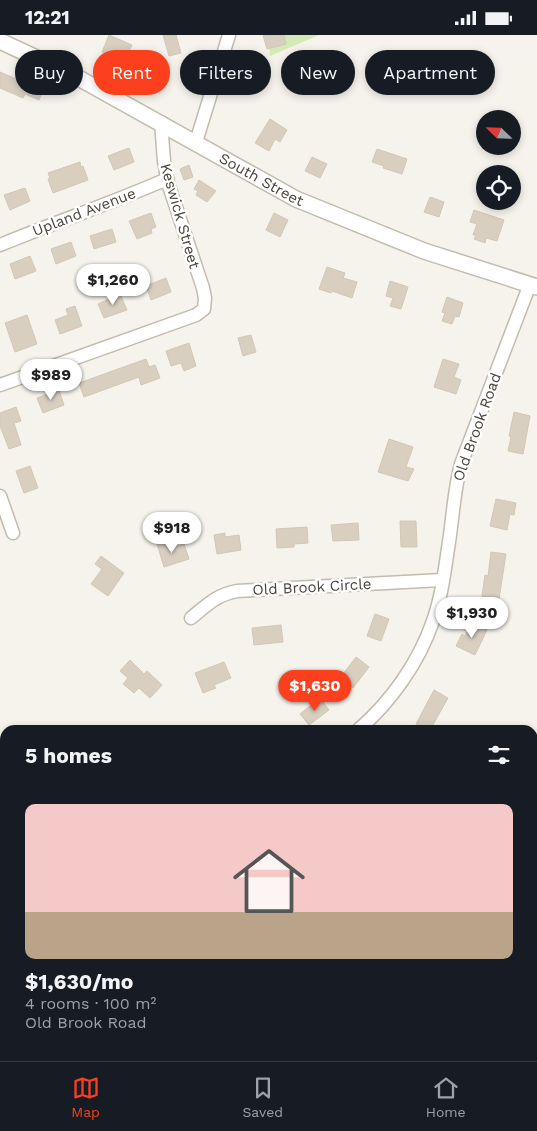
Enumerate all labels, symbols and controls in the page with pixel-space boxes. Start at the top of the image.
text: 12:21 [25,6,70,29]
chip: Buy [15,50,83,95]
chip: Rent [93,50,170,95]
chip: Filters [180,50,271,95]
chip: New [281,50,355,95]
chip: Apartment [365,50,495,95]
north arrow [476,110,521,155]
map controls [476,110,521,210]
street label: South Street [216,149,307,210]
street label: Keswick Street [156,161,204,271]
button: locate [476,165,521,210]
street label: Upland Avenue [30,184,138,240]
pin: $1,260 [72,263,154,306]
text: $1,260 [87,270,139,289]
pin: $989 [21,359,81,401]
text: $989 [31,365,71,384]
street label: Old Brook Road [449,370,505,484]
pin: $918 [142,511,202,554]
text: $918 [153,518,191,537]
street label: Old Brook Circle [252,575,372,599]
pin: $1,930 [431,597,513,639]
text: $1,930 [446,603,498,622]
pin: $1,630 [274,669,356,712]
text: $1,630 [289,676,341,695]
icon: filters [485,741,513,769]
text: 5 homes [25,743,112,768]
icon: home [224,836,314,926]
text: $1,630/mo [25,969,133,994]
text: 4 rooms · 100 m² [25,994,156,1013]
text: Old Brook Road [25,1013,147,1032]
tab: Map [71,1074,100,1120]
tab: Saved [242,1074,283,1120]
tab: Home [426,1074,466,1120]

